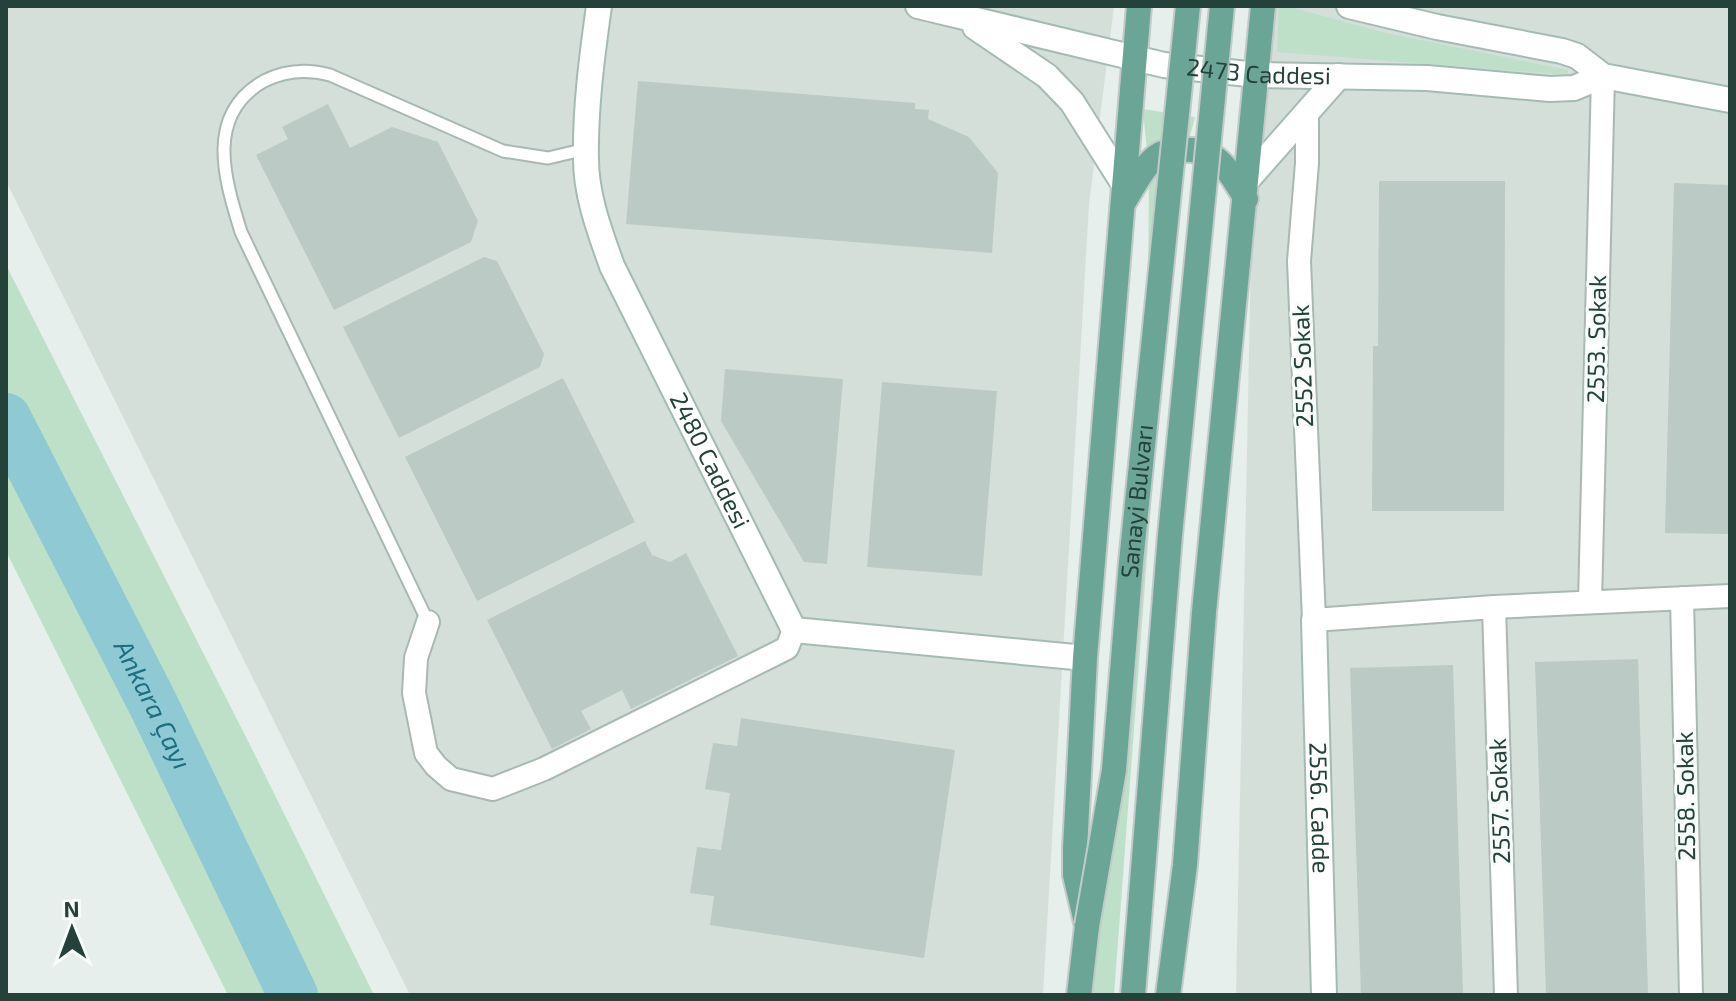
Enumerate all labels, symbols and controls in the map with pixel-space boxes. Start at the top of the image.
street label: 2473 Caddesi [1185,52,1331,89]
street label: 2553. Sokak [1580,275,1611,403]
street label: 2552 Sokak [1285,304,1318,428]
street label: 2480 Caddesi [665,387,757,533]
street label: Sanayi Bulvarı [1114,423,1158,579]
water label: Ankara Çayı [108,633,199,774]
street label: 2558. Sokak [1669,731,1700,861]
street label: 2557. Sokak [1482,738,1515,864]
street label: 2556. Cadde [1304,742,1337,874]
north arrow [32,889,112,969]
text: N [63,895,80,921]

